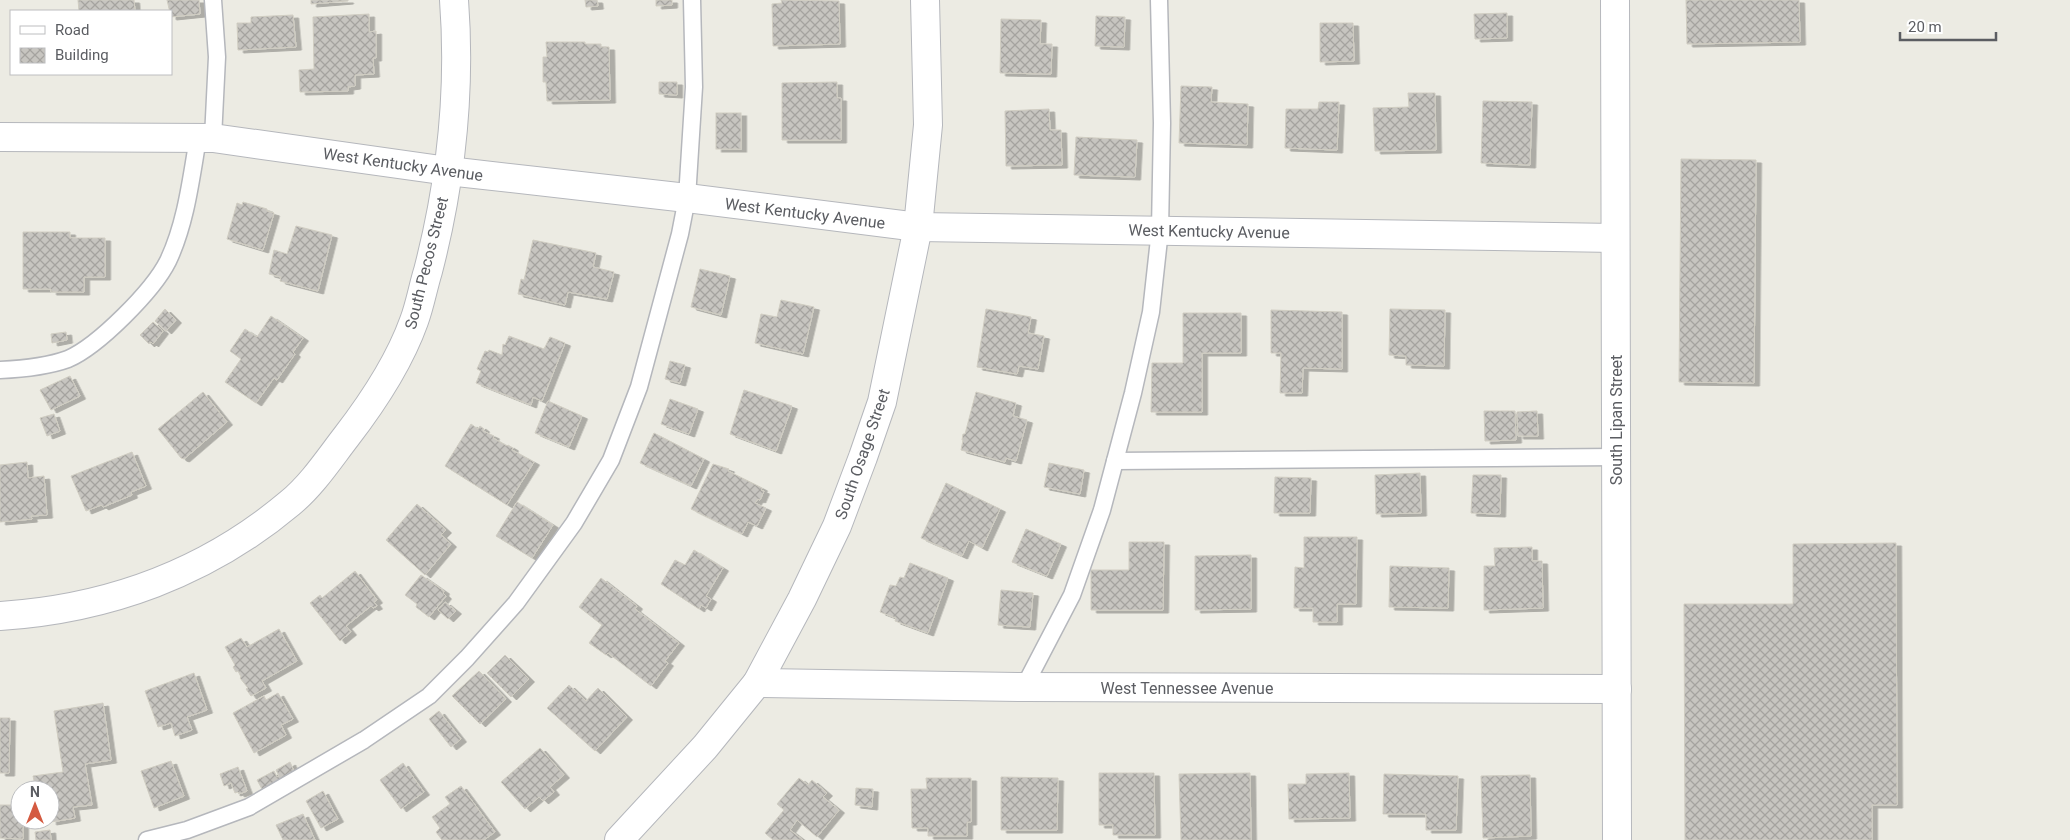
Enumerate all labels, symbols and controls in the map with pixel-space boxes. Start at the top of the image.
legend [10,10,172,75]
scale bar [1900,10,1996,42]
text: 20 m [1908,18,1942,36]
text: Road [55,21,89,39]
text: Building [55,46,109,64]
street label: West Kentucky Avenue [322,144,484,185]
street label: West Kentucky Avenue [724,194,886,233]
street label: South Pecos Street [401,195,452,331]
street label: West Kentucky Avenue [1128,221,1290,242]
street label: South Lipan Street [1607,355,1626,485]
street label: South Osage Street [831,386,894,522]
street label: West Tennessee Avenue [1101,679,1273,698]
north arrow [10,780,60,830]
text: N [30,784,40,800]

